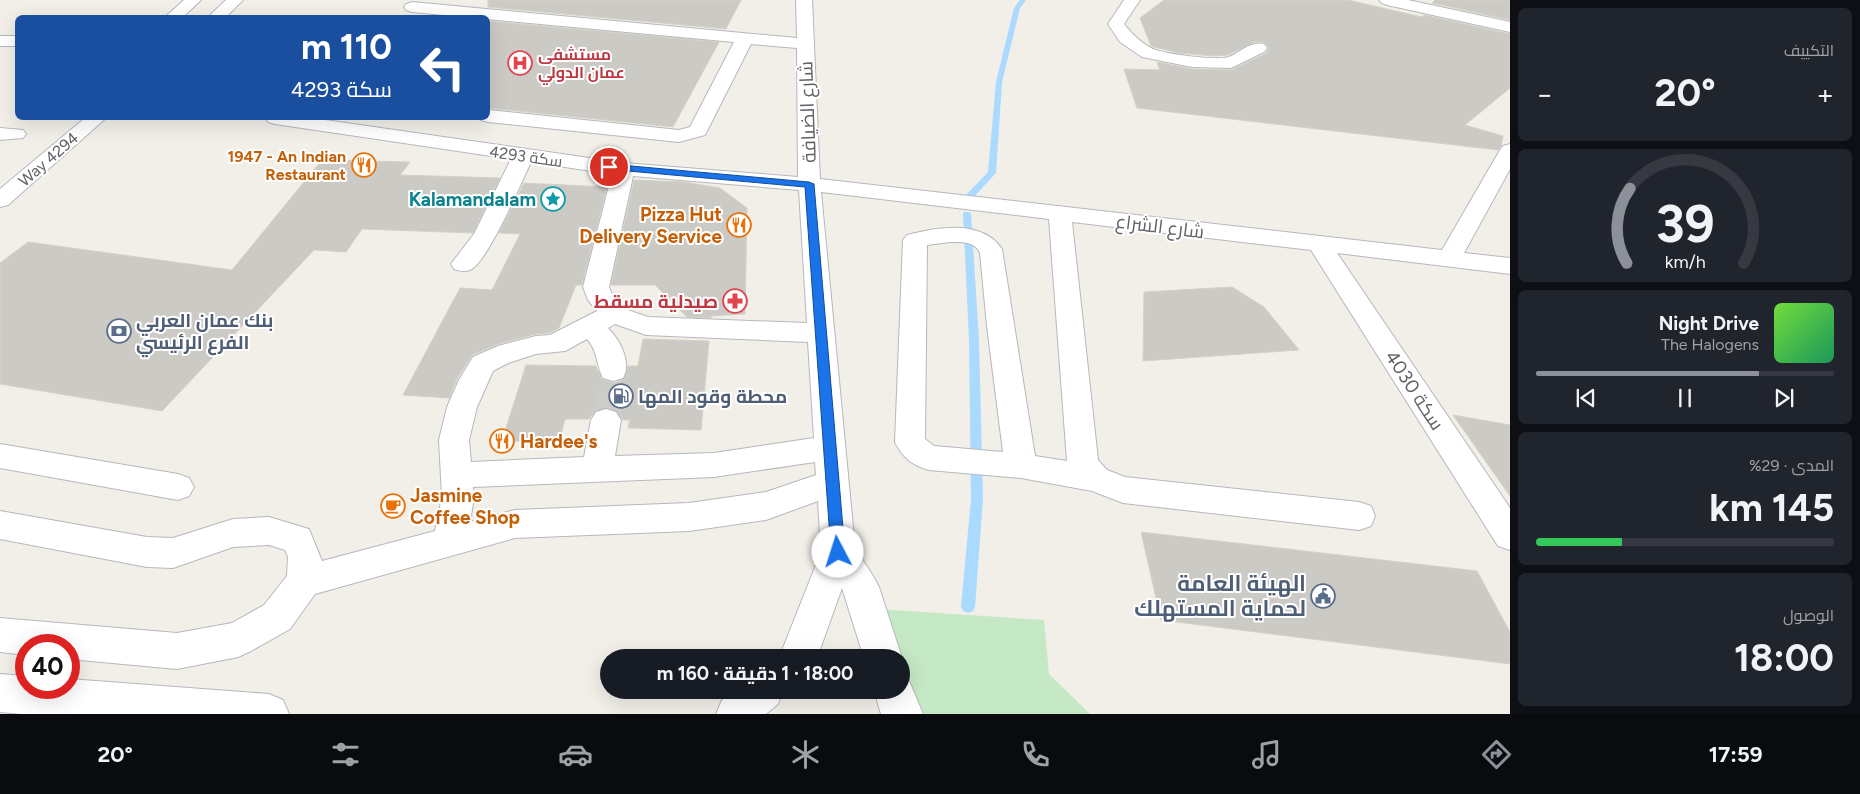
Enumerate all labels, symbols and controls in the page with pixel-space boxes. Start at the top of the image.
text: 110 m [301,26,392,68]
icon: left [410,35,475,100]
text: التكييف [1784,41,1834,60]
place label: مستشفى عمان الدولي [538,45,625,85]
hospital icon: مستشفى عمان الدولي [507,50,533,76]
street label: شارع الضيافة [794,61,823,163]
text: 20° [1655,70,1716,116]
text: سكة 4293 [291,76,392,103]
text: − [1536,77,1553,111]
text: + [1817,77,1834,111]
street label: Way 4294 [15,128,82,190]
street label: سكة 4293 [488,142,564,171]
pin [588,146,630,188]
place label: 1947 - An Indian Restaurant [227,147,346,184]
restaurant icon: 1947 - An Indian Restaurant [351,152,377,178]
icon: arrive [595,153,623,181]
place icon: Kalamandalam [540,186,566,212]
place label: Kalamandalam [409,188,536,211]
text: 39 [1655,193,1715,255]
place label: Pizza Hut Delivery Service [579,203,722,248]
street label: شارع الشراع [1114,210,1206,245]
restaurant icon: Pizza Hut Delivery Service [726,212,752,238]
text: km/h [1665,251,1705,272]
pharmacy icon: صيدلية مسقط [722,288,748,314]
place label: صيدلية مسقط [594,290,718,313]
place label: بنك عمان العربي الفرع الرئيسي [136,309,273,358]
text: Night Drive [1659,312,1759,335]
bank icon: بنك عمان العربي الفرع الرئيسي [106,318,132,344]
text: The Halogens [1661,335,1759,354]
street label: سكة 4030 [1380,346,1449,434]
fuel station icon: محطة وقود المها [608,383,634,409]
icon: previous [1572,384,1600,412]
icon: pause [1671,384,1699,412]
icon: next [1770,384,1798,412]
place label: محطة وقود المها [638,385,787,408]
restaurant icon: Hardee's [489,428,515,454]
place label: Hardee's [520,430,598,453]
text: المدى · 29% [1749,456,1834,475]
place label: Jasmine Coffee Shop [410,484,520,529]
text: 145 km [1709,485,1834,531]
cafe icon: Jasmine Coffee Shop [380,493,406,519]
position arrow [811,525,863,577]
place label: الهيئة العامة لحماية المستهلك [1134,570,1306,622]
public building icon: الهيئة العامة لحماية المستهلك [1310,583,1336,609]
text: الوصول [1783,606,1834,625]
speed limit sign: 40 [15,634,80,699]
text: 18:00 [1734,635,1834,681]
text: 18:00 · 1 دقيقة · 160 m [657,662,853,685]
icon: filters [328,737,363,772]
icon: car [558,737,593,772]
icon: climate [788,737,823,772]
icon: phone [1018,737,1053,772]
icon: music [1249,737,1284,772]
icon: directions [1479,737,1514,772]
text: 20° [98,741,133,768]
text: 17:59 [1709,741,1762,768]

